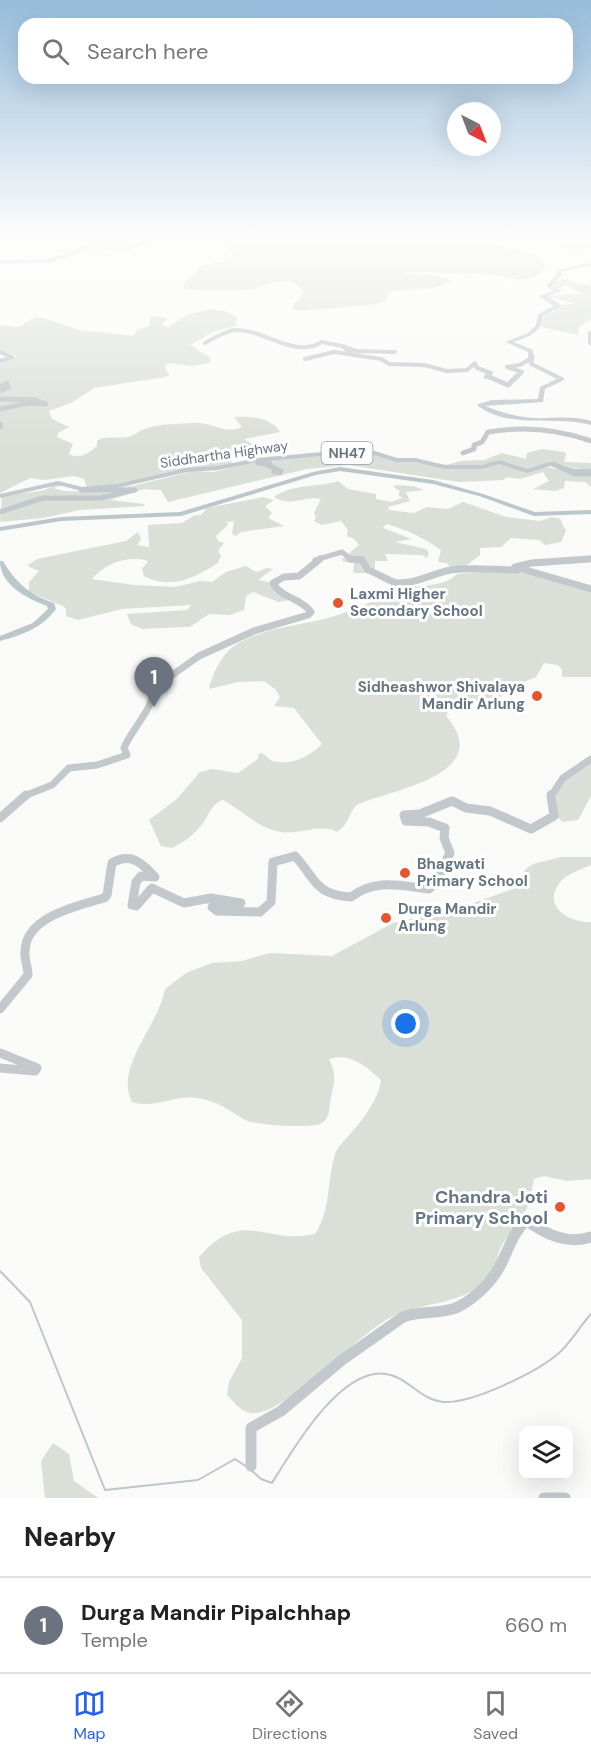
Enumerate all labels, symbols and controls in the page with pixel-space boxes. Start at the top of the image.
search box [18,18,573,84]
icon: search [39,35,72,68]
text: Search here [87,37,208,66]
north arrow [447,102,501,156]
street label: Siddhartha Highway [159,436,289,472]
road number: NH47 [322,442,372,464]
place label: Laxmi Higher Secondary School [350,584,483,621]
marker: Laxmi Higher Secondary School [331,596,345,610]
pin: 1 [134,658,174,707]
place label: Sidheashwor Shivalaya Mandir Arlung [358,677,525,714]
marker: Sidheashwor Shivalaya Mandir Arlung [530,689,544,703]
place label: Bhagwati Primary School [417,854,528,891]
marker: Bhagwati Primary School [398,866,412,880]
place label: Durga Mandir Arlung [398,899,496,936]
marker: Durga Mandir Arlung [379,911,393,925]
your location [391,1009,420,1038]
place label: Chandra Joti Primary School [415,1185,548,1230]
marker: Chandra Joti Primary School [553,1200,567,1214]
map controls [519,1426,573,1480]
button: layers [519,1426,573,1480]
text: Nearby [24,1520,116,1554]
text: Durga Mandir Pipalchhap [81,1598,351,1627]
text: 1 [40,1612,47,1638]
text: 660 m [505,1612,567,1638]
text: Temple [81,1627,148,1653]
tab: Map [73,1687,106,1744]
tab: Directions [252,1687,327,1744]
tab: Saved [473,1687,518,1744]

